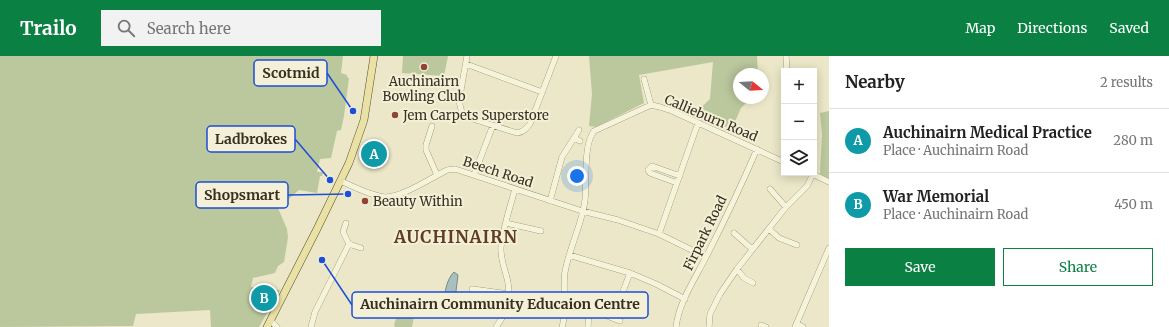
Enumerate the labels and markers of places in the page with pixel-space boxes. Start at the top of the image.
callout: Scotmid [254,60,327,86]
marker: Auchinairn Bowling Club [419,62,429,72]
place label: Auchinairn Bowling Club [382,73,466,105]
place label: Jem Carpets Superstore [402,107,549,124]
marker: Jem Carpets Superstore [390,110,400,120]
callout: Ladbrokes [207,126,295,152]
pin: A [361,139,387,169]
callout: Shopsmart [196,182,288,208]
place label: Beauty Within [373,193,463,210]
marker: Beauty Within [360,196,370,206]
pin: B [251,283,277,313]
callout: Auchinairn Community Educaion Centre [352,292,648,318]

